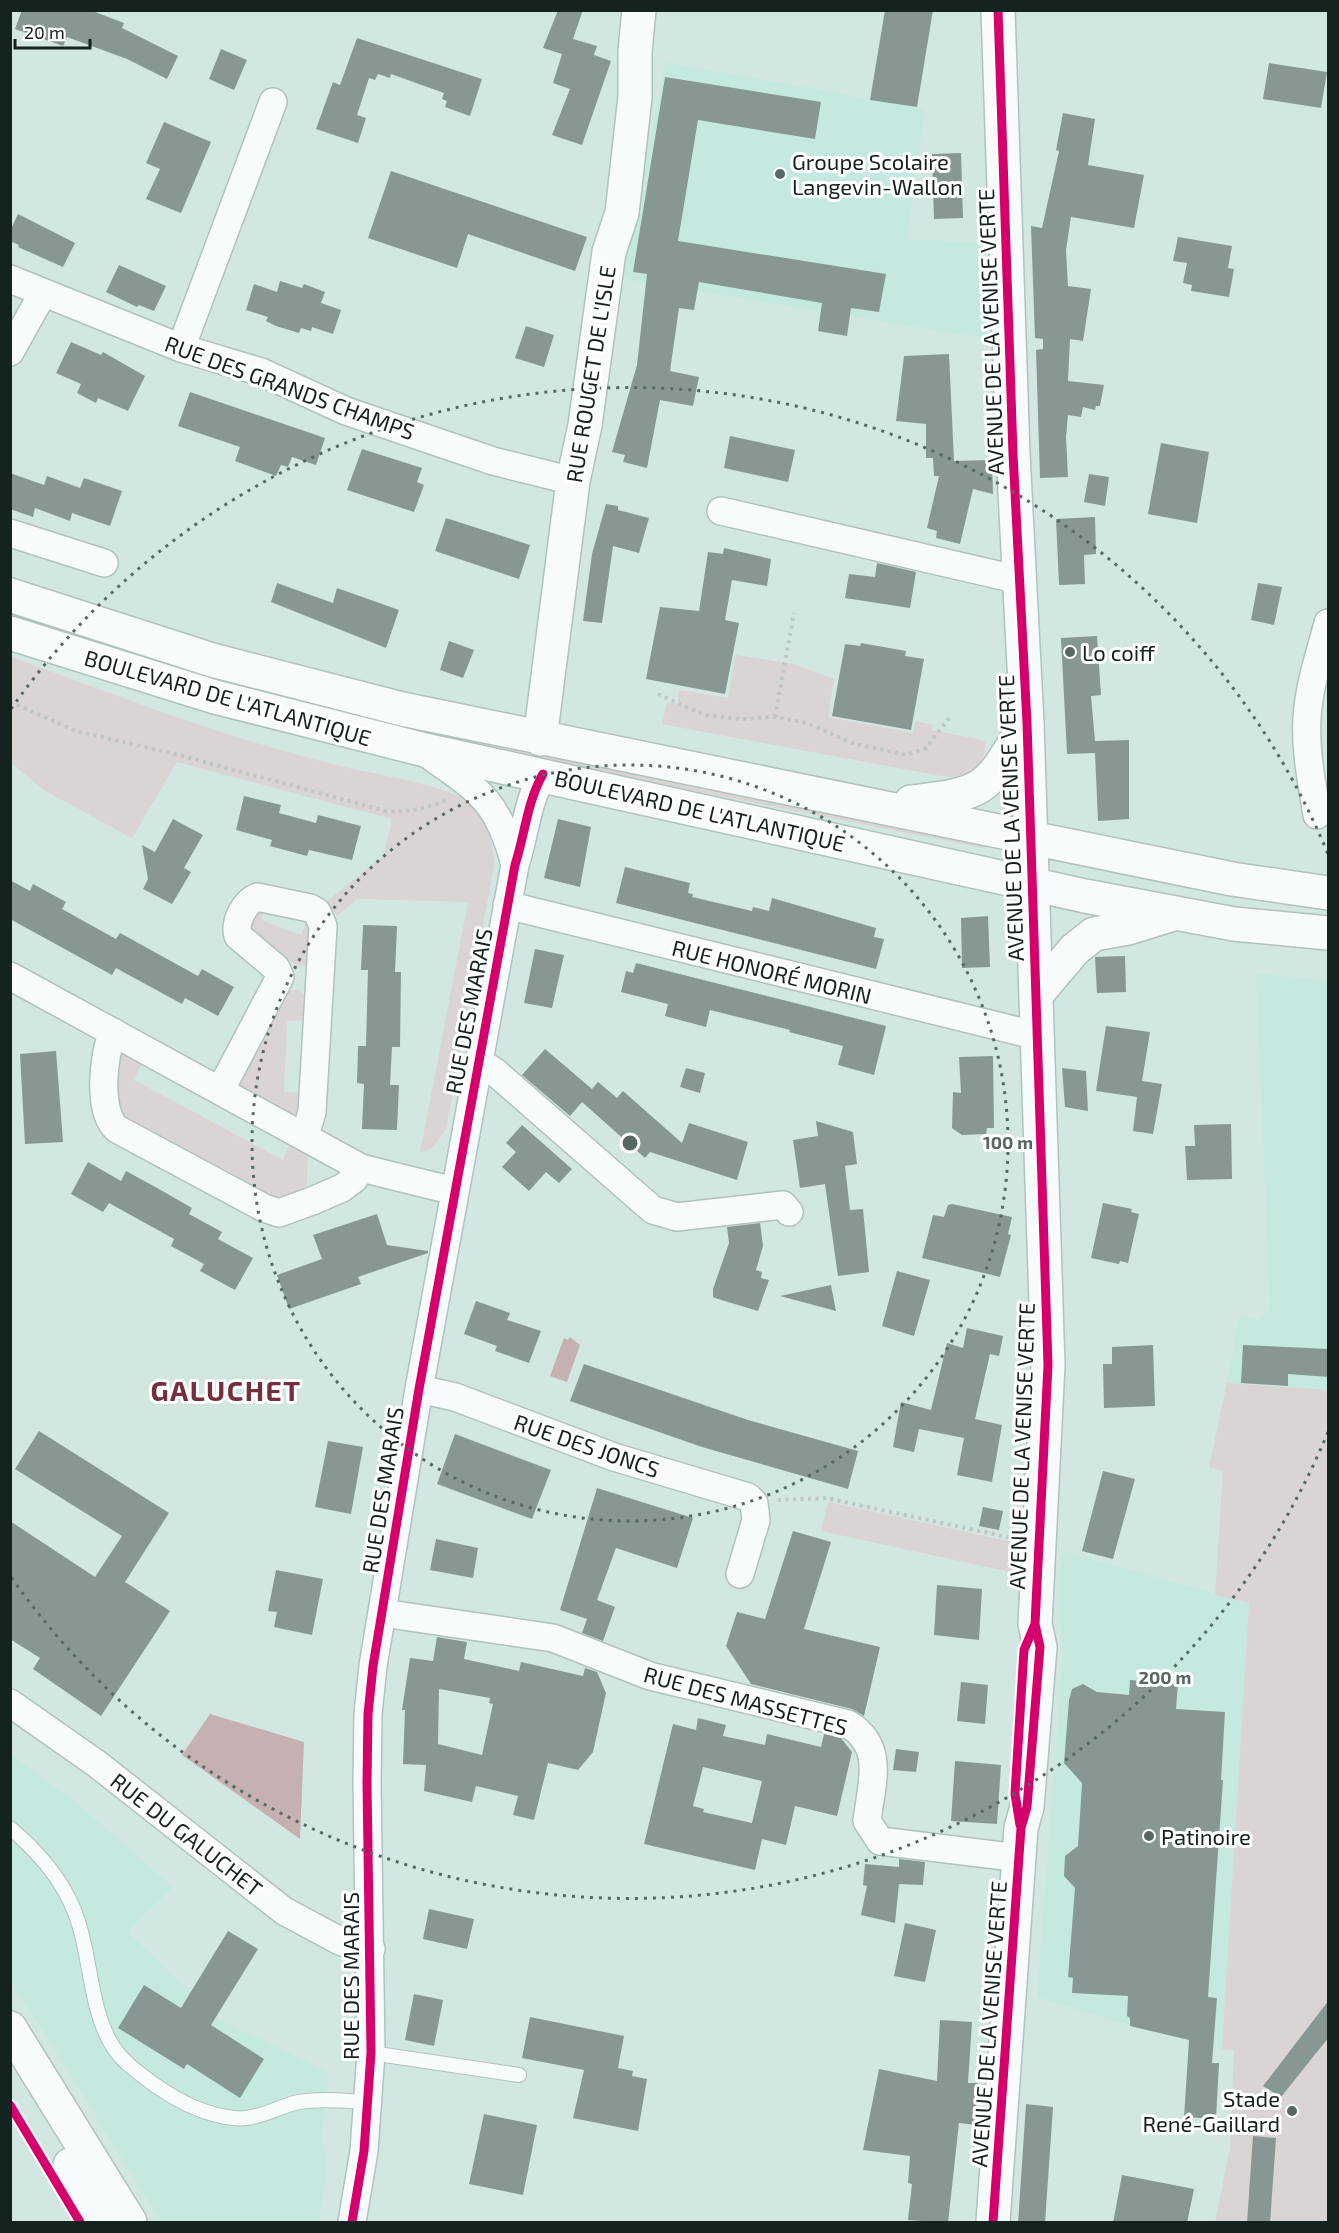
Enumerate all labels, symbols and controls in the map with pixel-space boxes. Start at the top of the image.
scale bar [15,12,90,50]
text: 20 m [24,21,65,43]
place label: Groupe Scolaire Langevin-Wallon [792,148,963,199]
marker: Groupe Scolaire Langevin-Wallon [773,167,787,181]
street label: AVENUE DE LA VENISE VERTE [972,188,1008,476]
street label: RUE ROUGET DE L'ISLE [560,264,620,484]
street label: RUE DES GRANDS CHAMPS [162,330,418,444]
place label: Lo coiff [1082,639,1155,665]
street label: BOULEVARD DE L'ATLANTIQUE [81,644,374,751]
marker: Lo coiff [1063,645,1077,659]
street label: AVENUE DE LA VENISE VERTE [992,674,1028,962]
street label: BOULEVARD DE L'ATLANTIQUE [552,764,848,857]
street label: RUE DES MARAIS [439,926,497,1096]
street label: RUE HONORÉ MORIN [670,934,874,1008]
text: 100 m [983,1131,1033,1153]
centre of rings [620,1133,640,1153]
street label: AVENUE DE LA VENISE VERTE [1003,1302,1039,1590]
district label: GALUCHET [150,1373,302,1407]
street label: RUE DES MARAIS [356,1405,408,1575]
street label: RUE DES JONCS [511,1408,663,1482]
street label: RUE DES MASSETTES [641,1660,851,1740]
text: 200 m [1139,1666,1191,1688]
street label: RUE DU GALUCHET [106,1767,268,1901]
place label: Patinoire [1161,1823,1251,1849]
marker: Patinoire [1142,1829,1156,1843]
street label: AVENUE DE LA VENISE VERTE [965,1880,1011,2168]
street label: RUE DES MARAIS [337,1892,363,2060]
place label: Stade René-Gaillard [1143,2085,1280,2136]
marker: Stade René-Gaillard [1285,2104,1299,2118]

